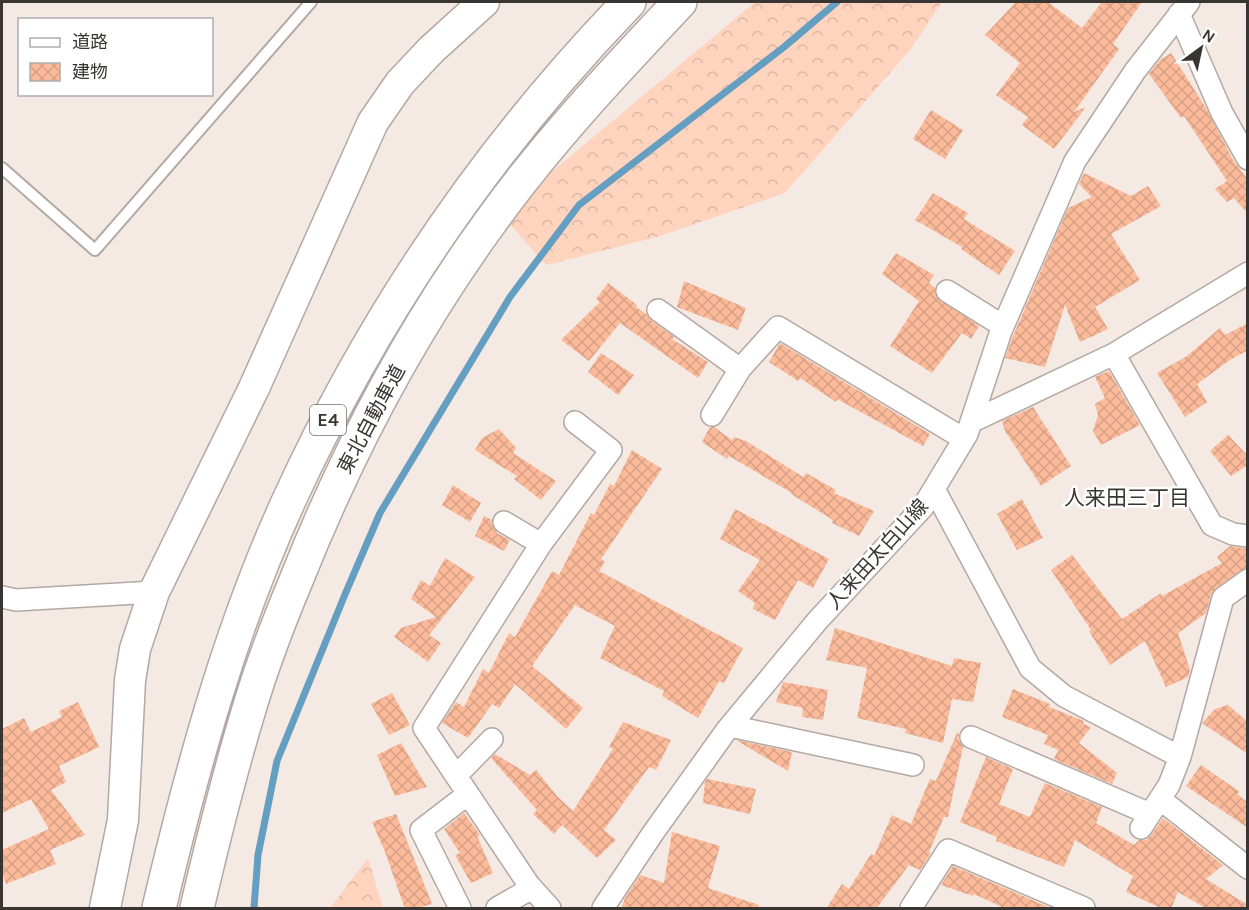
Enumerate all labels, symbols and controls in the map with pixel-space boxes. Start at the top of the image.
legend [18,18,213,96]
north arrow [1171,18,1231,78]
text: N [1199,25,1219,47]
text: 道路 [72,31,108,53]
text: 建物 [72,61,108,83]
street label: 東北自動車道 [333,361,410,478]
road number: E4 [310,405,346,435]
district label: 人来田三丁目 [1064,486,1190,510]
street label: 人来田太白山線 [822,495,933,614]

